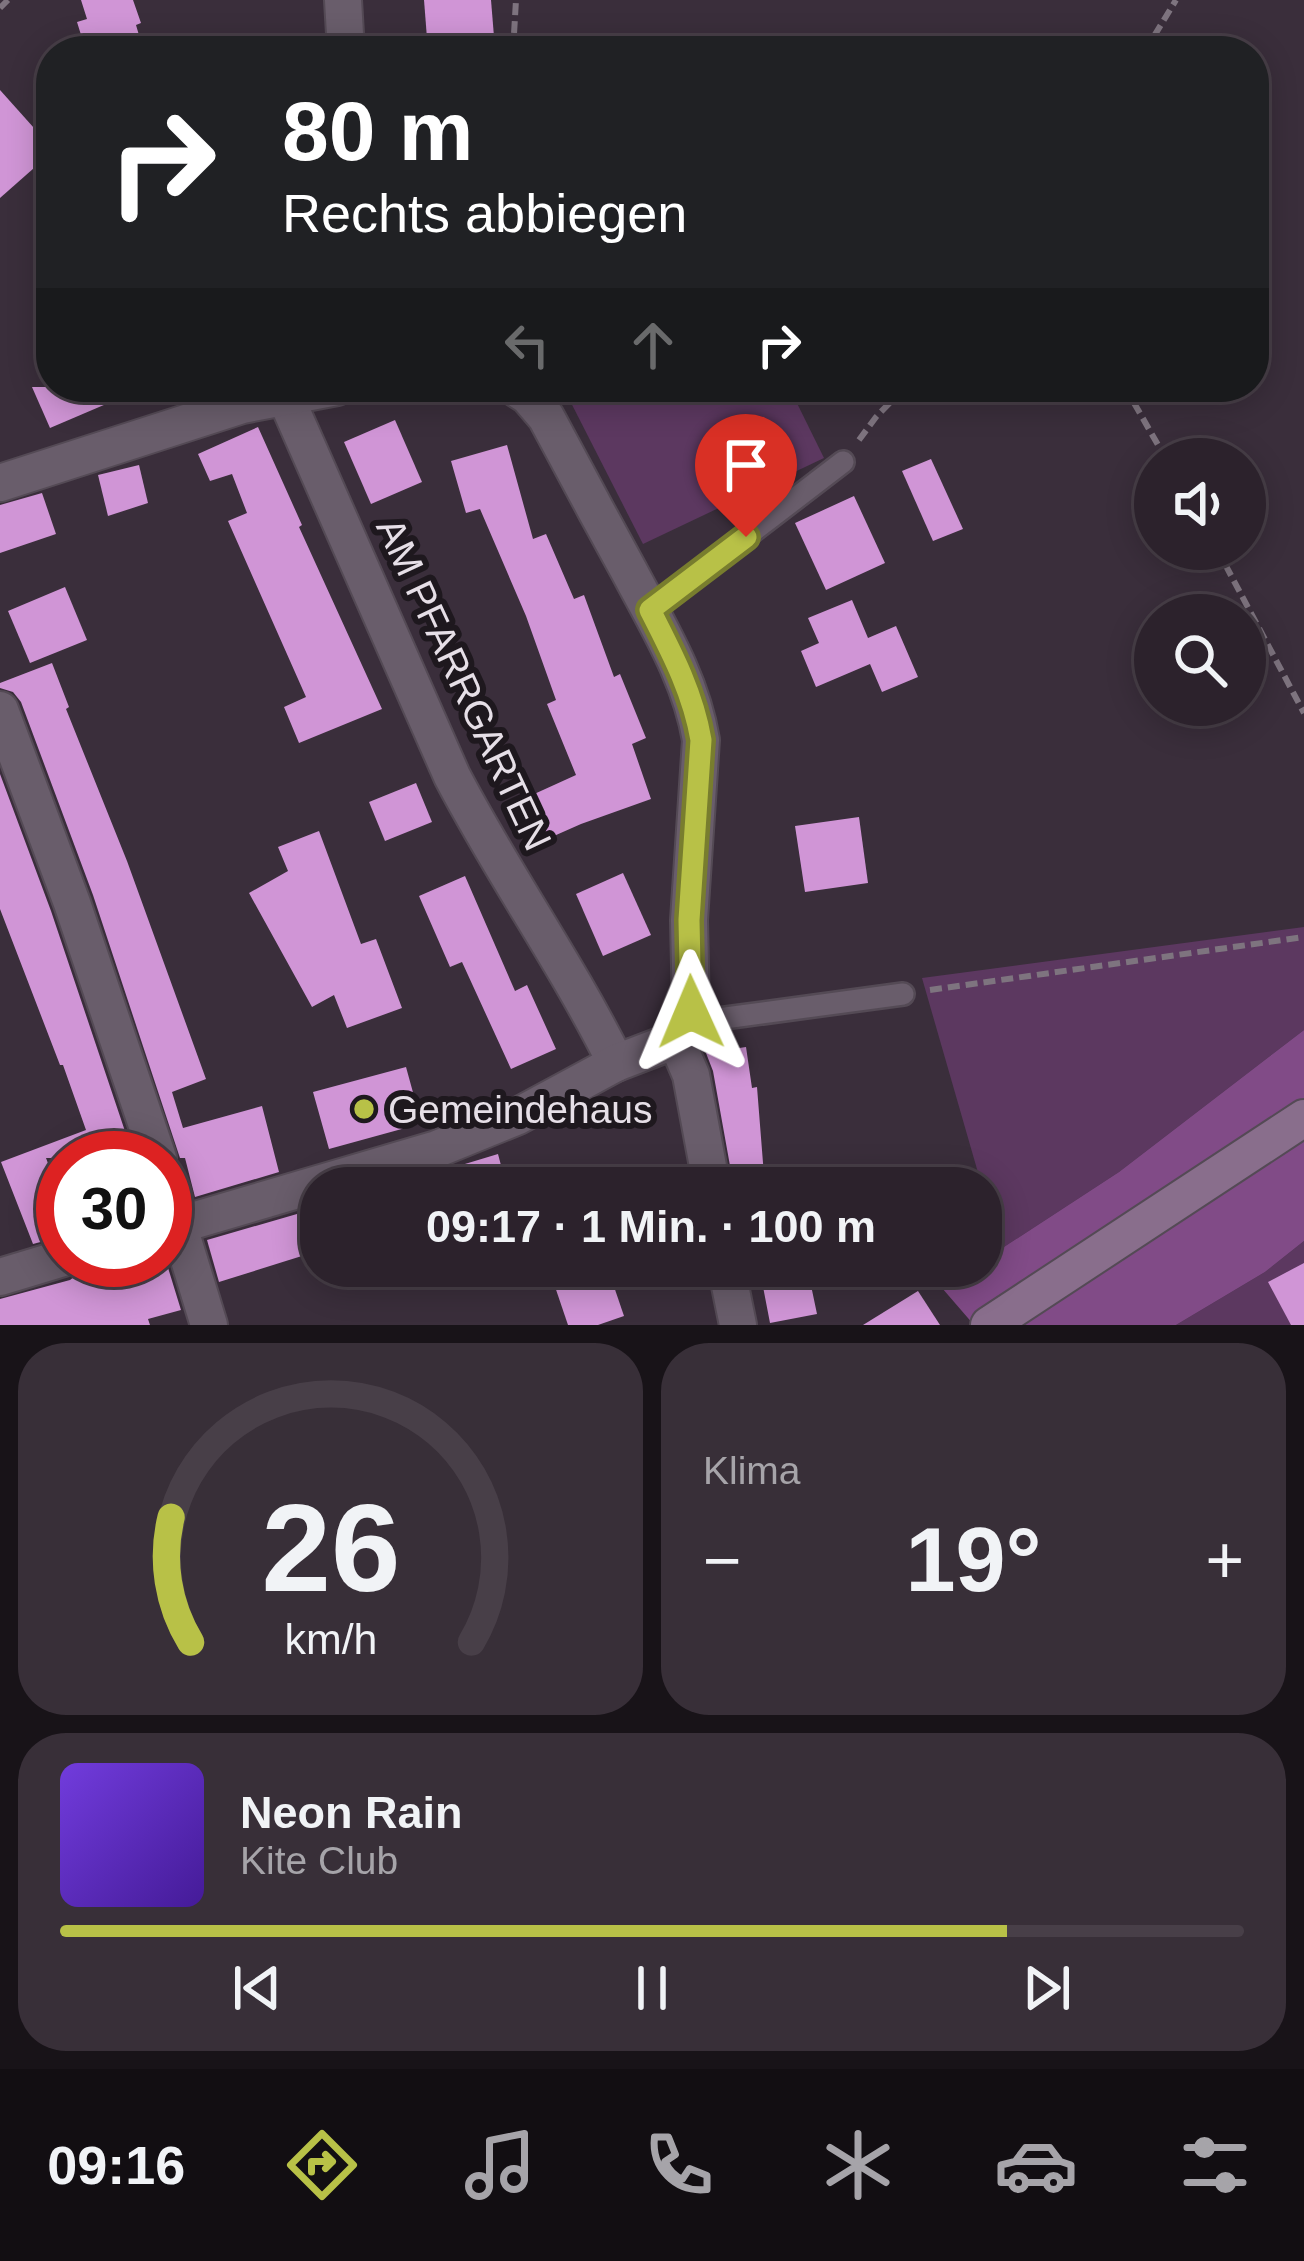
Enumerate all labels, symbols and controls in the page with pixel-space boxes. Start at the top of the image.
icon: right [84,84,240,240]
text: 80 m [282,84,473,178]
text: Rechts abbiegen [282,183,687,243]
icon: left [494,312,560,378]
icon: ahead [620,312,686,378]
icon: right [746,312,812,378]
pin [695,414,797,537]
icon: arrive [713,432,779,498]
map controls [1134,438,1266,726]
button: sound [1134,438,1266,570]
street label: AM PFARRGARTEN [368,511,560,857]
button: search [1134,594,1266,726]
position arrow [628,949,754,1075]
place label: Gemeindehaus [388,1088,653,1131]
marker: Gemeindehaus [351,1096,377,1122]
speed limit sign: 30 [36,1131,192,1287]
text: 09:17 · 1 Min. · 100 m [426,1201,876,1252]
text: Klima [703,1449,801,1492]
text: 26 [261,1478,400,1617]
text: 19° [905,1510,1042,1610]
text: − [703,1523,742,1597]
text: + [1205,1523,1244,1597]
text: km/h [284,1615,377,1663]
text: Neon Rain [240,1787,463,1838]
text: Kite Club [240,1839,398,1882]
icon: previous [224,1955,290,2021]
icon: pause [619,1955,685,2021]
icon: next [1014,1955,1080,2021]
icon: directions [280,2123,364,2207]
icon: music [458,2123,542,2207]
icon: phone [637,2123,721,2207]
icon: climate [816,2123,900,2207]
icon: car [994,2123,1078,2207]
icon: filters [1173,2123,1257,2207]
text: 09:16 [47,2135,185,2195]

